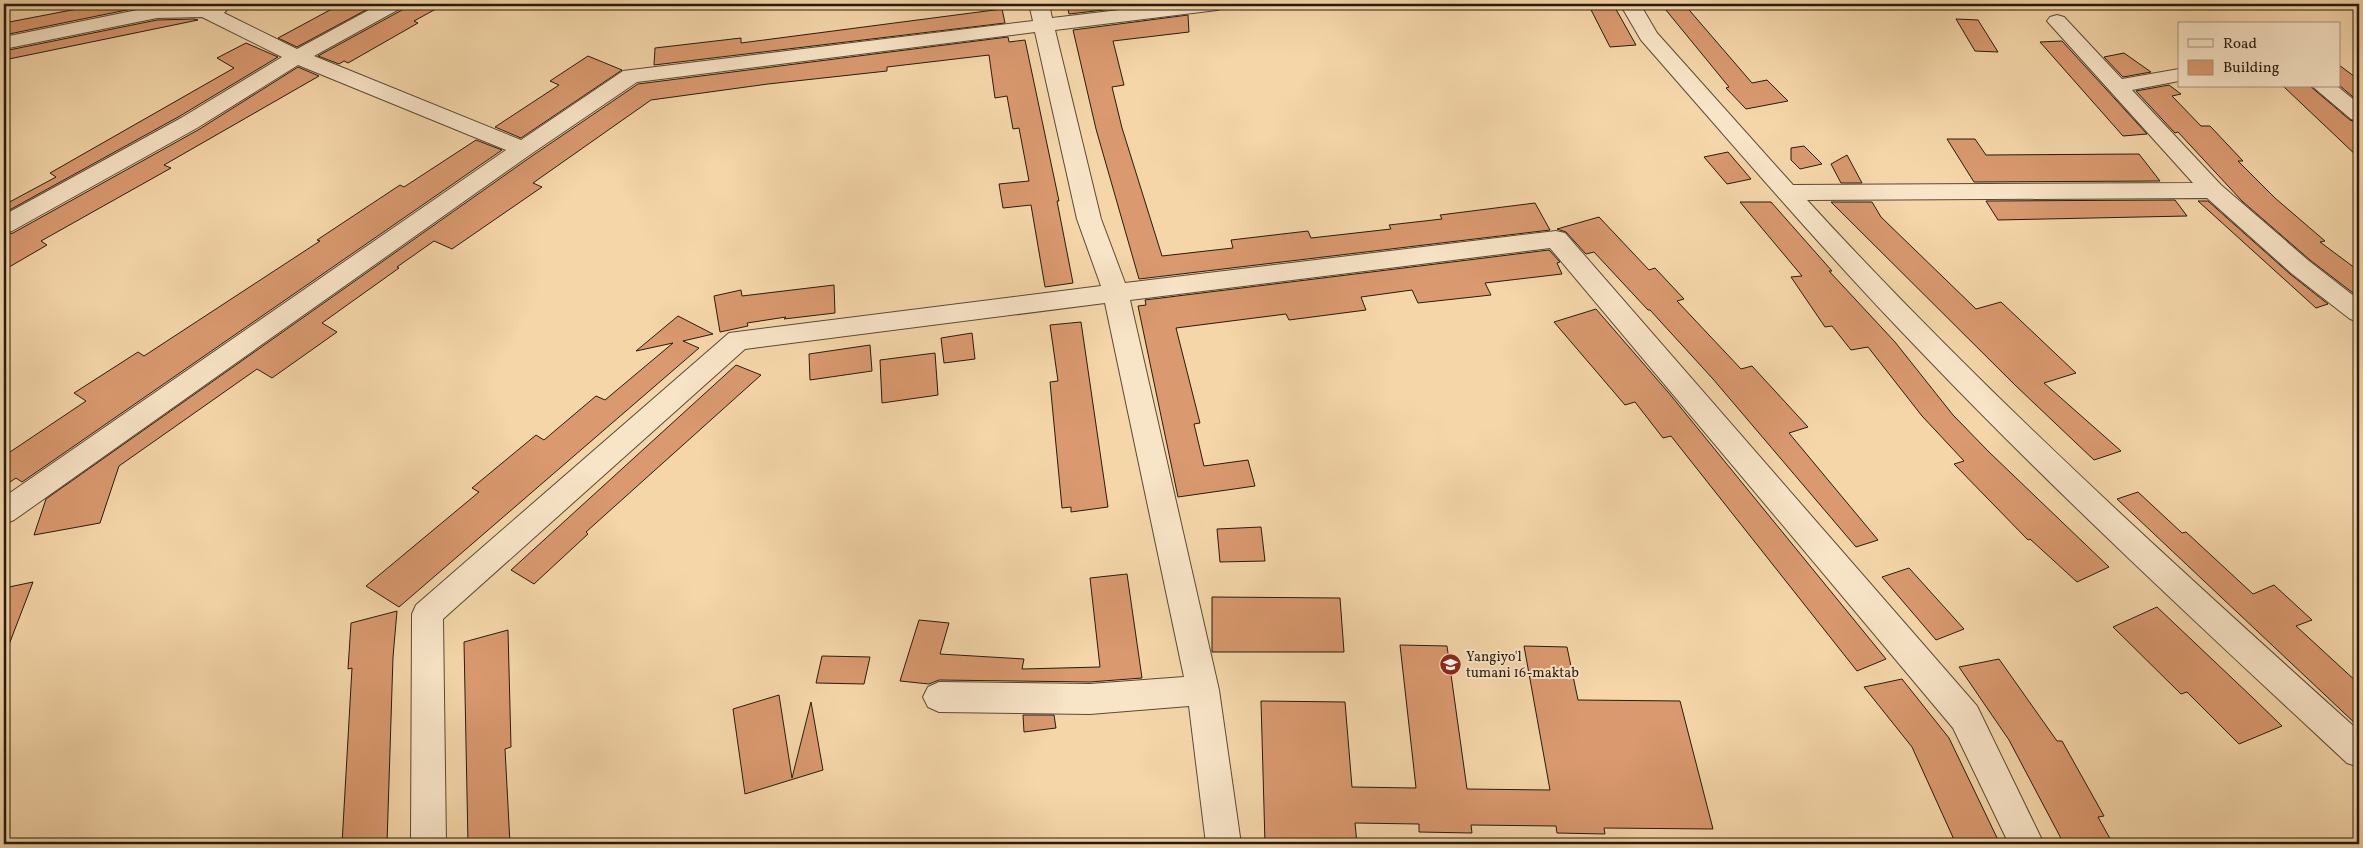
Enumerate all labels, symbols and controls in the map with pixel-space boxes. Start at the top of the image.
legend [2178,22,2340,88]
text: Road [2223,34,2257,55]
text: Building [2223,58,2280,79]
place label: Yangiyo'l tumani 16-maktab [1466,648,1579,683]
school or university icon: Yangiyo'l tumani 16-maktab [1438,652,1462,676]

